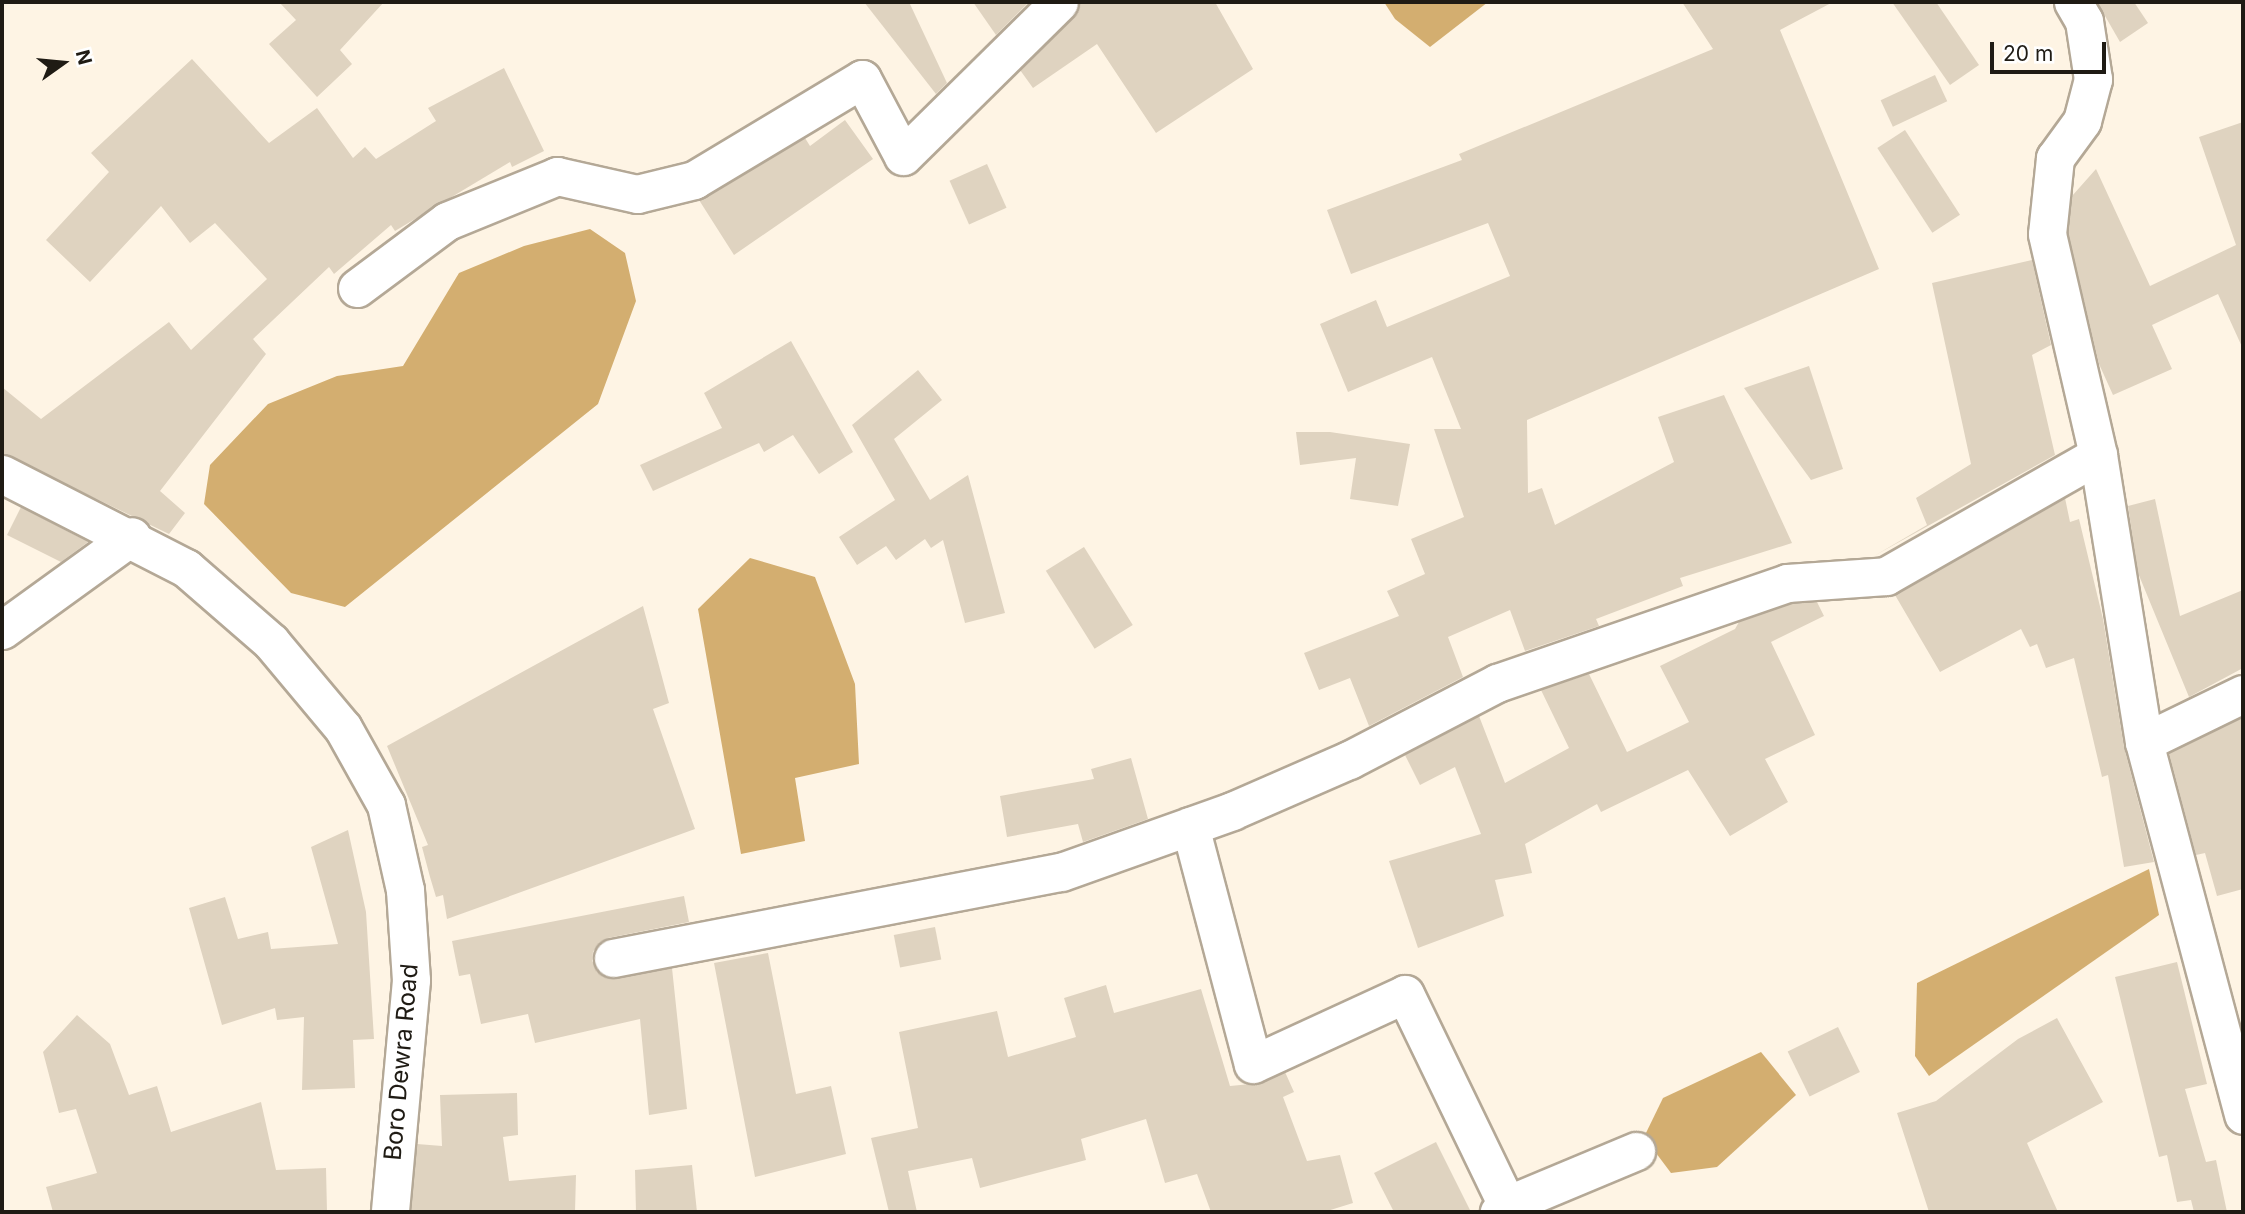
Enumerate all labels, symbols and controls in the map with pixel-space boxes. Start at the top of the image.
north arrow [28,28,98,98]
scale bar [1993,28,2108,72]
text: 20 m [2003,41,2053,66]
text: N [71,47,97,67]
street label: Boro Dewra Road [378,962,424,1162]

